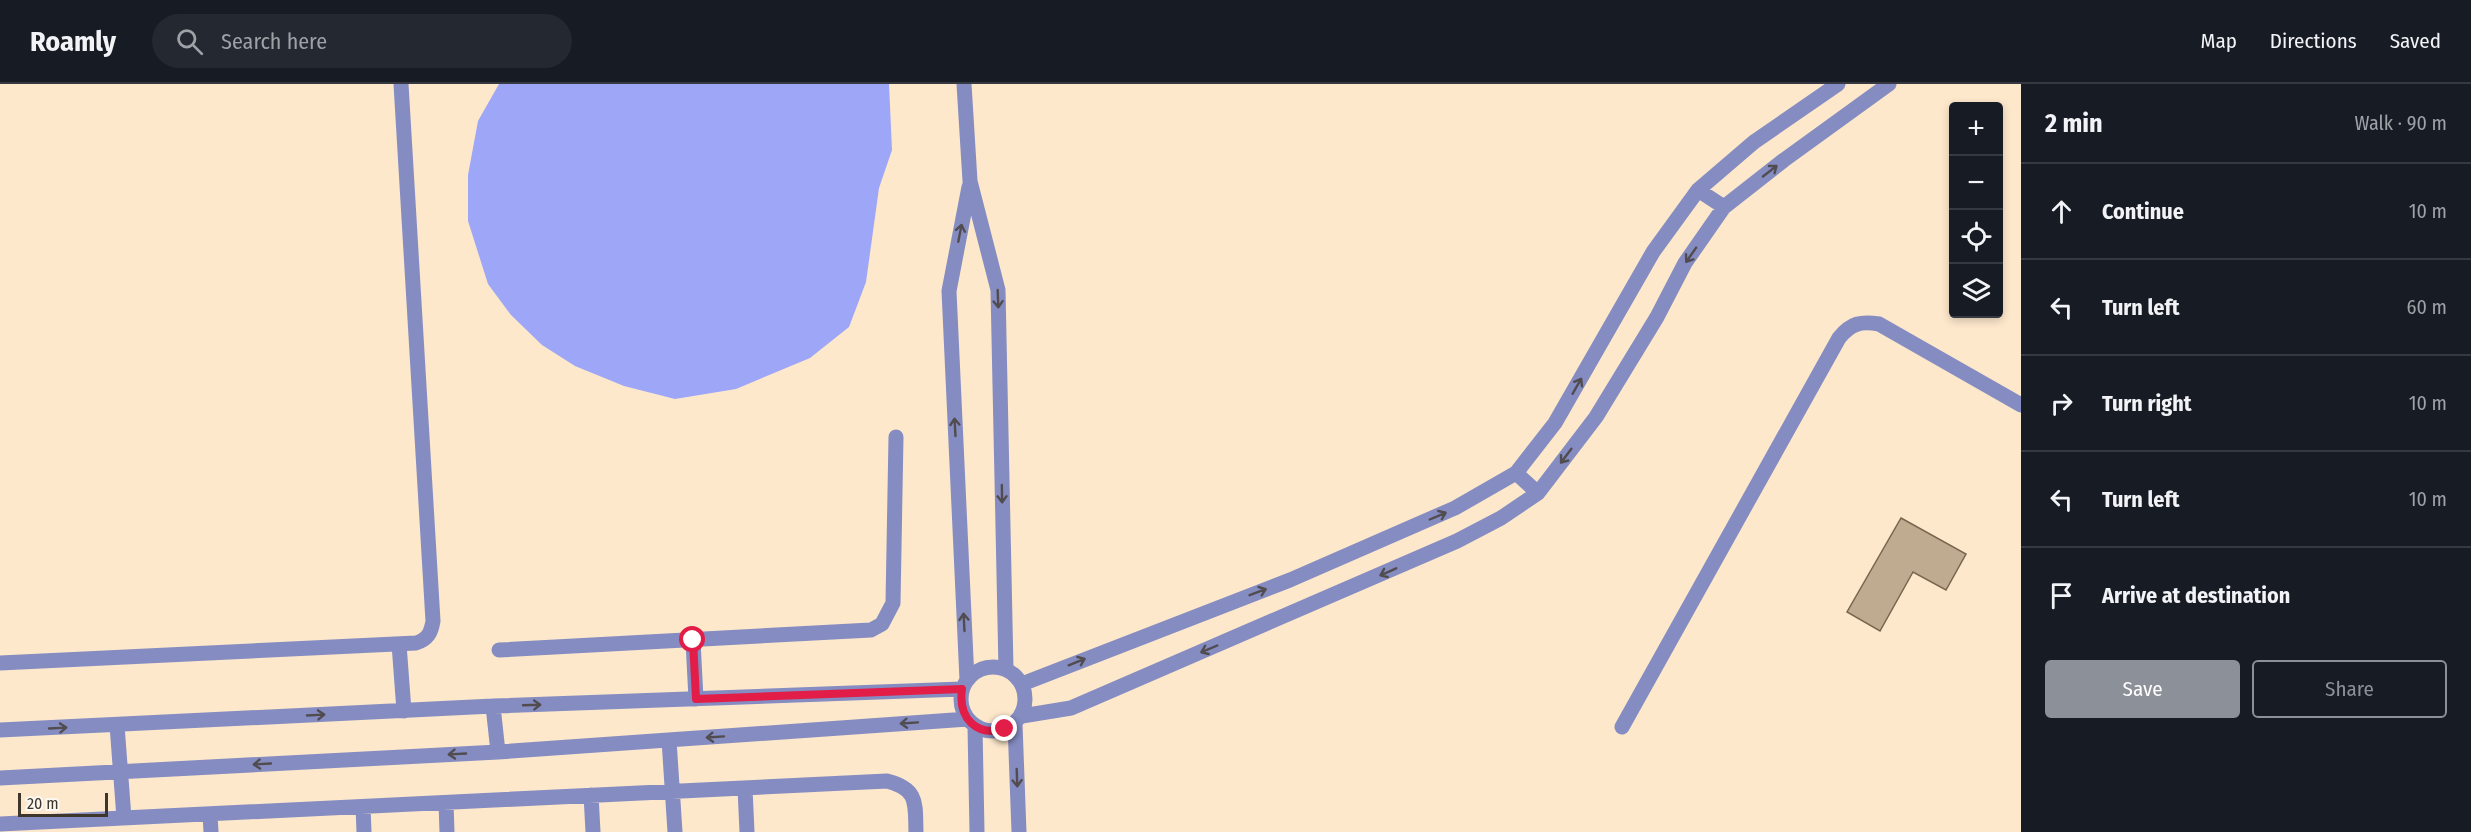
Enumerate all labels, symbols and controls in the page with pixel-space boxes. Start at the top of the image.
search box [152,14,572,68]
text: Roamly [30,25,116,58]
icon: search [173,25,206,58]
text: Search here [221,28,327,55]
text: Map [2200,28,2237,54]
text: Directions [2270,28,2357,54]
text: Saved [2390,28,2441,54]
map controls [1949,102,2003,318]
button: + [1949,102,2003,156]
text: 2 min [2045,108,2103,139]
text: Walk · 90 m [2355,111,2447,135]
button: − [1949,156,2003,210]
one-way arrow [1762,165,1778,178]
icon: ahead [2045,195,2078,228]
text: Continue [2102,198,2184,225]
text: 10 m [2409,199,2447,223]
button: locate [1949,210,2003,264]
one-way arrow [955,224,966,243]
one-way arrow [1685,247,1697,263]
button: layers [1949,264,2003,318]
one-way arrow [992,289,1004,309]
icon: left [2045,291,2078,324]
text: Turn left [2102,294,2180,321]
text: 60 m [2407,295,2447,319]
one-way arrow [1571,378,1583,395]
icon: right [2045,387,2078,420]
text: Turn right [2102,390,2191,417]
text: 10 m [2409,391,2447,415]
one-way arrow [950,417,961,437]
one-way arrow [1560,448,1572,464]
icon: left [2045,483,2078,516]
one-way arrow [997,484,1008,504]
text: Turn left [2102,486,2180,513]
text: 10 m [2409,487,2447,511]
one-way arrow [1429,509,1447,520]
one-way arrow [1379,567,1398,578]
icon: arrive [2045,579,2078,612]
text: Arrive at destination [2102,582,2290,609]
one-way arrow [1249,586,1267,597]
one-way arrow [959,612,970,632]
route start [679,626,705,652]
one-way arrow [1200,644,1219,655]
one-way arrow [1067,656,1085,667]
button: Save [2045,660,2240,718]
button: Share [2252,660,2447,718]
one-way arrow [521,699,541,710]
one-way arrow [306,709,326,720]
route end [991,715,1017,741]
one-way arrow [900,718,920,729]
one-way arrow [48,722,68,733]
one-way arrow [705,732,725,743]
one-way arrow [448,749,468,760]
one-way arrow [253,759,273,770]
one-way arrow [1011,768,1022,788]
scale bar [18,790,108,818]
text: 20 m [27,794,58,813]

